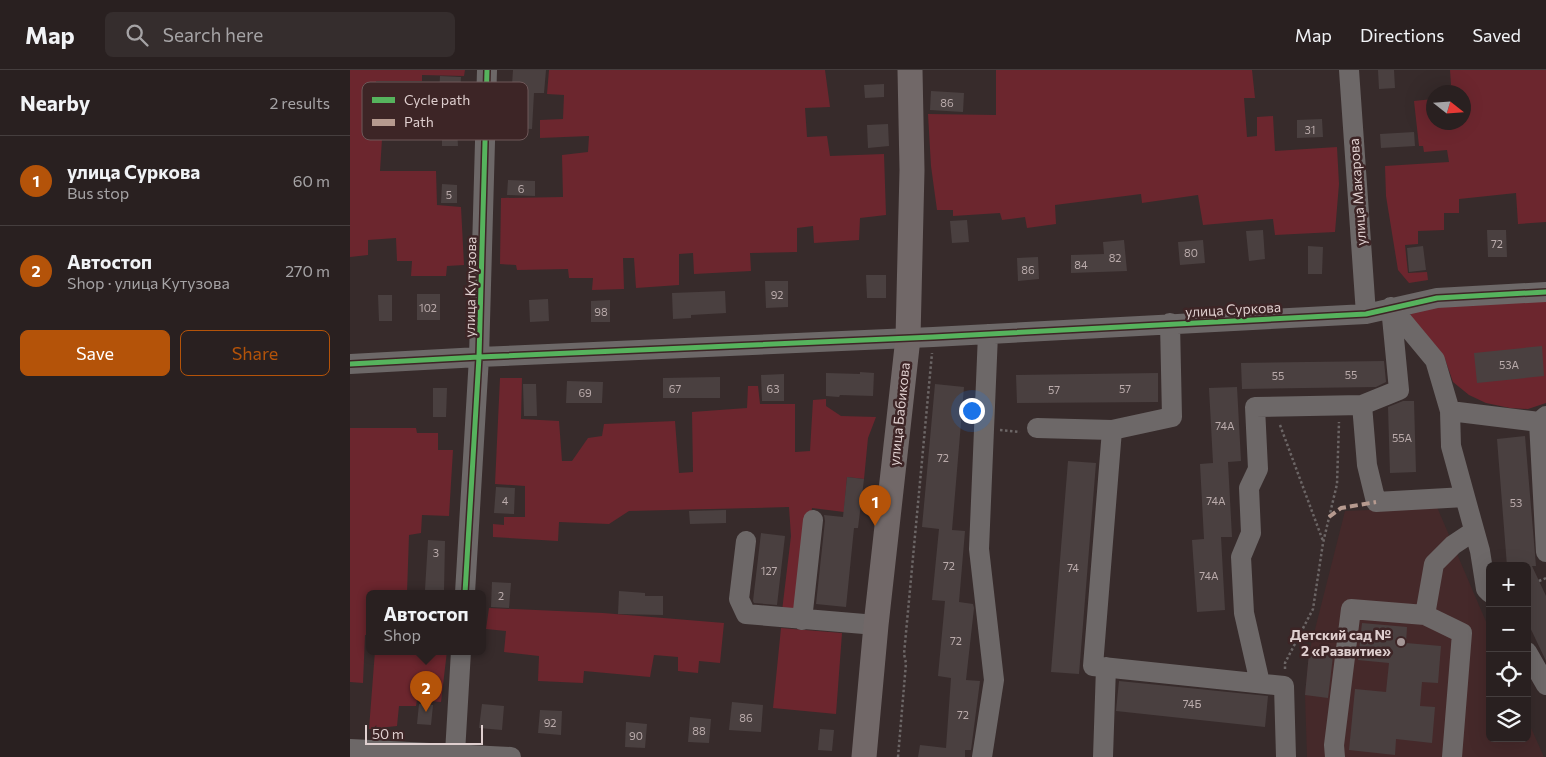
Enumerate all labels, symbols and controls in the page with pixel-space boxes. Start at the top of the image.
search box [105,12,455,57]
text: Map [25,20,75,49]
icon: search [123,21,151,49]
text: Search here [163,23,263,46]
text: Map [1295,24,1332,46]
text: Directions [1360,24,1444,46]
text: Saved [1472,24,1521,46]
legend [362,82,528,140]
north arrow [1426,85,1471,130]
text: Nearby [20,90,90,115]
text: Cycle path [404,91,470,108]
text: 2 results [269,93,330,112]
house number: 86 [940,96,954,109]
text: Path [404,113,434,130]
house number: 31 [1305,123,1315,136]
street label: улица Макарова [1345,138,1369,246]
text: улица Суркова [67,160,200,183]
text: 1 [32,171,40,190]
text: 60 m [293,171,330,190]
house number: 6 [518,182,525,195]
text: Bus stop [67,183,129,202]
house number: 5 [446,188,452,201]
street label: улица Кутузова [461,236,479,338]
house number: 72 [1491,237,1503,250]
house number: 80 [1184,246,1198,259]
text: Автостоп [67,250,152,273]
house number: 82 [1109,251,1121,264]
house number: 84 [1074,258,1088,271]
text: 2 [31,261,41,280]
text: 270 m [285,261,330,280]
house number: 86 [1021,263,1035,276]
text: Shop · улица Кутузова [67,273,230,292]
house number: 92 [771,288,783,301]
street label: улица Суркова [1185,298,1281,320]
house number: 102 [419,301,437,314]
house number: 98 [594,305,608,318]
button: Save [20,330,170,376]
button: Share [180,330,330,376]
house number: 53А [1499,358,1519,371]
street label: улица Бабикова [885,362,913,466]
house number: 55 [1345,368,1357,381]
house number: 55 [1272,369,1284,382]
house number: 67 [669,382,681,395]
house number: 63 [767,382,779,395]
house number: 57 [1119,382,1131,395]
house number: 57 [1048,383,1060,396]
house number: 69 [578,386,592,399]
your location [959,398,985,424]
house number: 74А [1215,419,1235,432]
house number: 55А [1392,431,1412,444]
house number: 72 [937,451,949,464]
pin: 1 [859,485,891,526]
house number: 4 [502,494,509,507]
house number: 74А [1206,494,1226,507]
house number: 53 [1510,496,1522,509]
house number: 3 [433,546,439,559]
house number: 72 [943,559,955,572]
house number: 74 [1067,561,1079,574]
map controls [1486,562,1531,742]
button: + [1486,562,1531,607]
house number: 127 [761,564,777,577]
house number: 74А [1199,569,1219,582]
house number: 2 [498,589,504,602]
popup [366,590,486,655]
text: Автостоп [383,602,469,625]
button: − [1486,607,1531,652]
text: Shop [383,625,421,644]
place label: Детский сад № 2 «Развитие» [1290,626,1391,659]
house number: 72 [950,634,962,647]
marker: Детский сад № 2 «Развитие» [1395,636,1407,648]
button: locate [1486,652,1531,697]
pin: 2 [410,671,442,712]
house number: 74Б [1183,697,1201,710]
button: layers [1486,697,1531,742]
house number: 72 [957,708,969,721]
house number: 86 [739,711,753,724]
house number: 92 [544,716,556,729]
scale bar [365,722,482,745]
house number: 88 [692,724,706,737]
text: 50 m [372,725,404,742]
house number: 90 [629,729,643,742]

